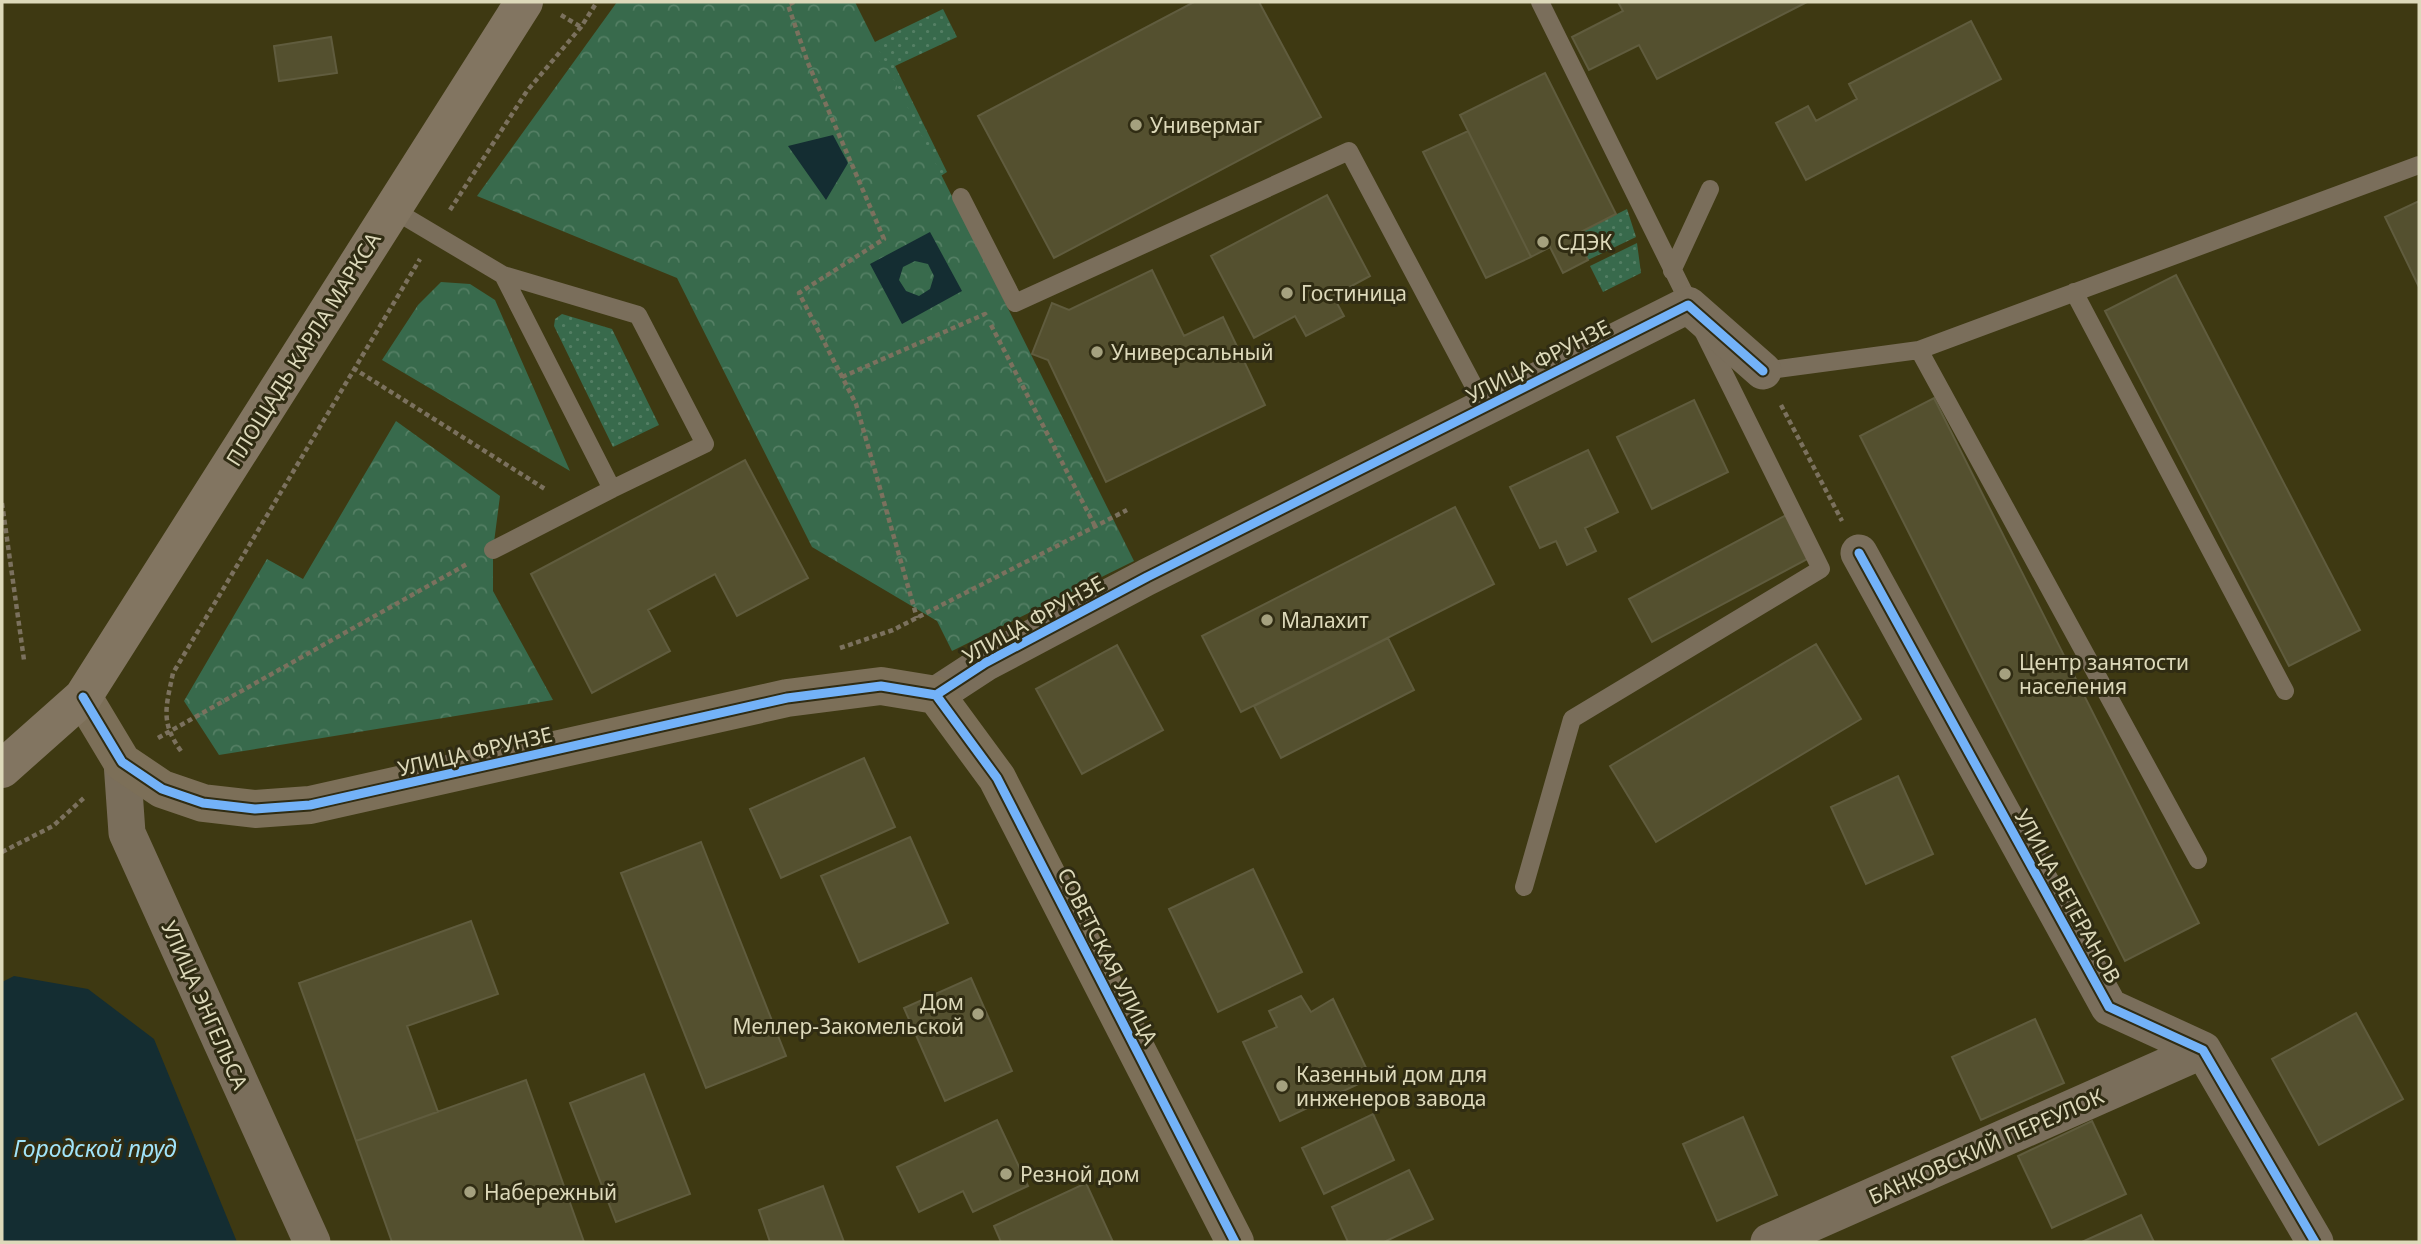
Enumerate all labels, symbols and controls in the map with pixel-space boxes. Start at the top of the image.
place label: Универмаг [1150,111,1262,139]
marker: Универмаг [1128,117,1144,133]
street label: ПЛОЩАДЬ КАРЛА МАРКСА [219,226,387,471]
place label: СДЭК [1557,228,1612,256]
marker: СДЭК [1535,234,1551,250]
place label: Гостиница [1301,279,1407,307]
marker: Гостиница [1279,285,1295,301]
street label: УЛИЦА ФРУНЗЕ [1461,313,1615,409]
place label: Универсальный [1111,338,1274,366]
marker: Универсальный [1089,344,1105,360]
street label: УЛИЦА ФРУНЗЕ [957,569,1109,669]
place label: Малахит [1281,606,1369,634]
marker: Малахит [1259,612,1275,628]
place label: Центр занятости населения [2019,648,2189,700]
marker: Центр занятости населения [1997,666,2013,682]
street label: УЛИЦА ФРУНЗЕ [395,720,555,782]
street label: УЛИЦА ВЕТЕРАНОВ [2008,804,2128,988]
street label: СОВЕТСКАЯ УЛИЦА [1051,863,1165,1050]
street label: УЛИЦА ЭНГЕЛЬСА [155,916,255,1094]
place label: Дом Меллер-Закомельской [733,988,964,1040]
marker: Дом Меллер-Закомельской [970,1006,986,1022]
place label: Казенный дом для инженеров завода [1296,1060,1487,1112]
marker: Казенный дом для инженеров завода [1274,1078,1290,1094]
street label: БАНКОВСКИЙ ПЕРЕУЛОК [1864,1081,2108,1211]
water label: Городской пруд [13,1132,177,1164]
place label: Резной дом [1020,1160,1140,1188]
marker: Резной дом [998,1166,1014,1182]
place label: Набережный [484,1178,617,1206]
marker: Набережный [462,1184,478,1200]

